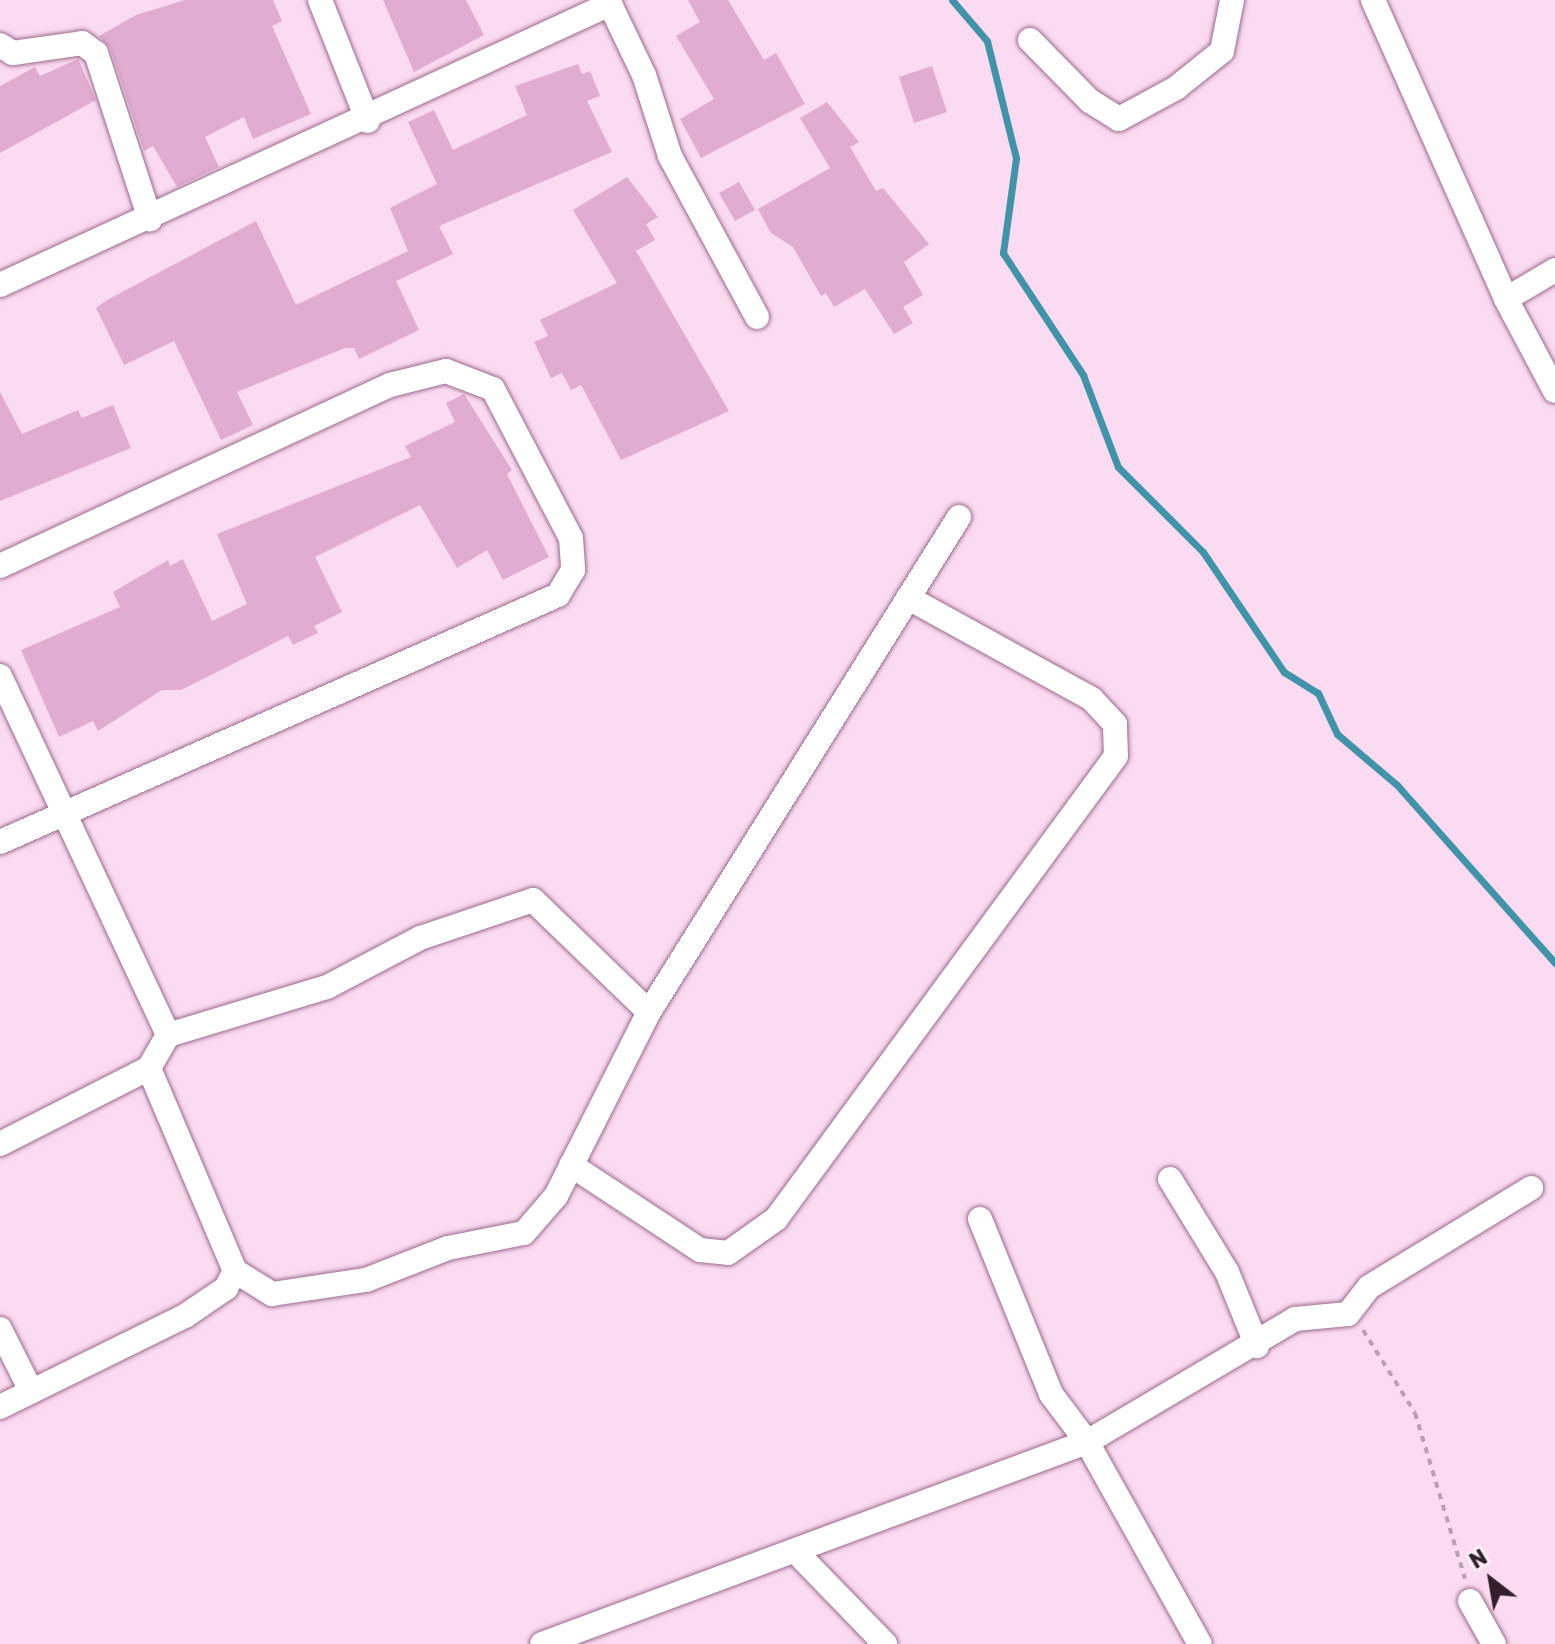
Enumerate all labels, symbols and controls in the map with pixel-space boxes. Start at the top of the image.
north arrow [1451,1540,1531,1620]
text: N [1465,1543,1492,1575]

